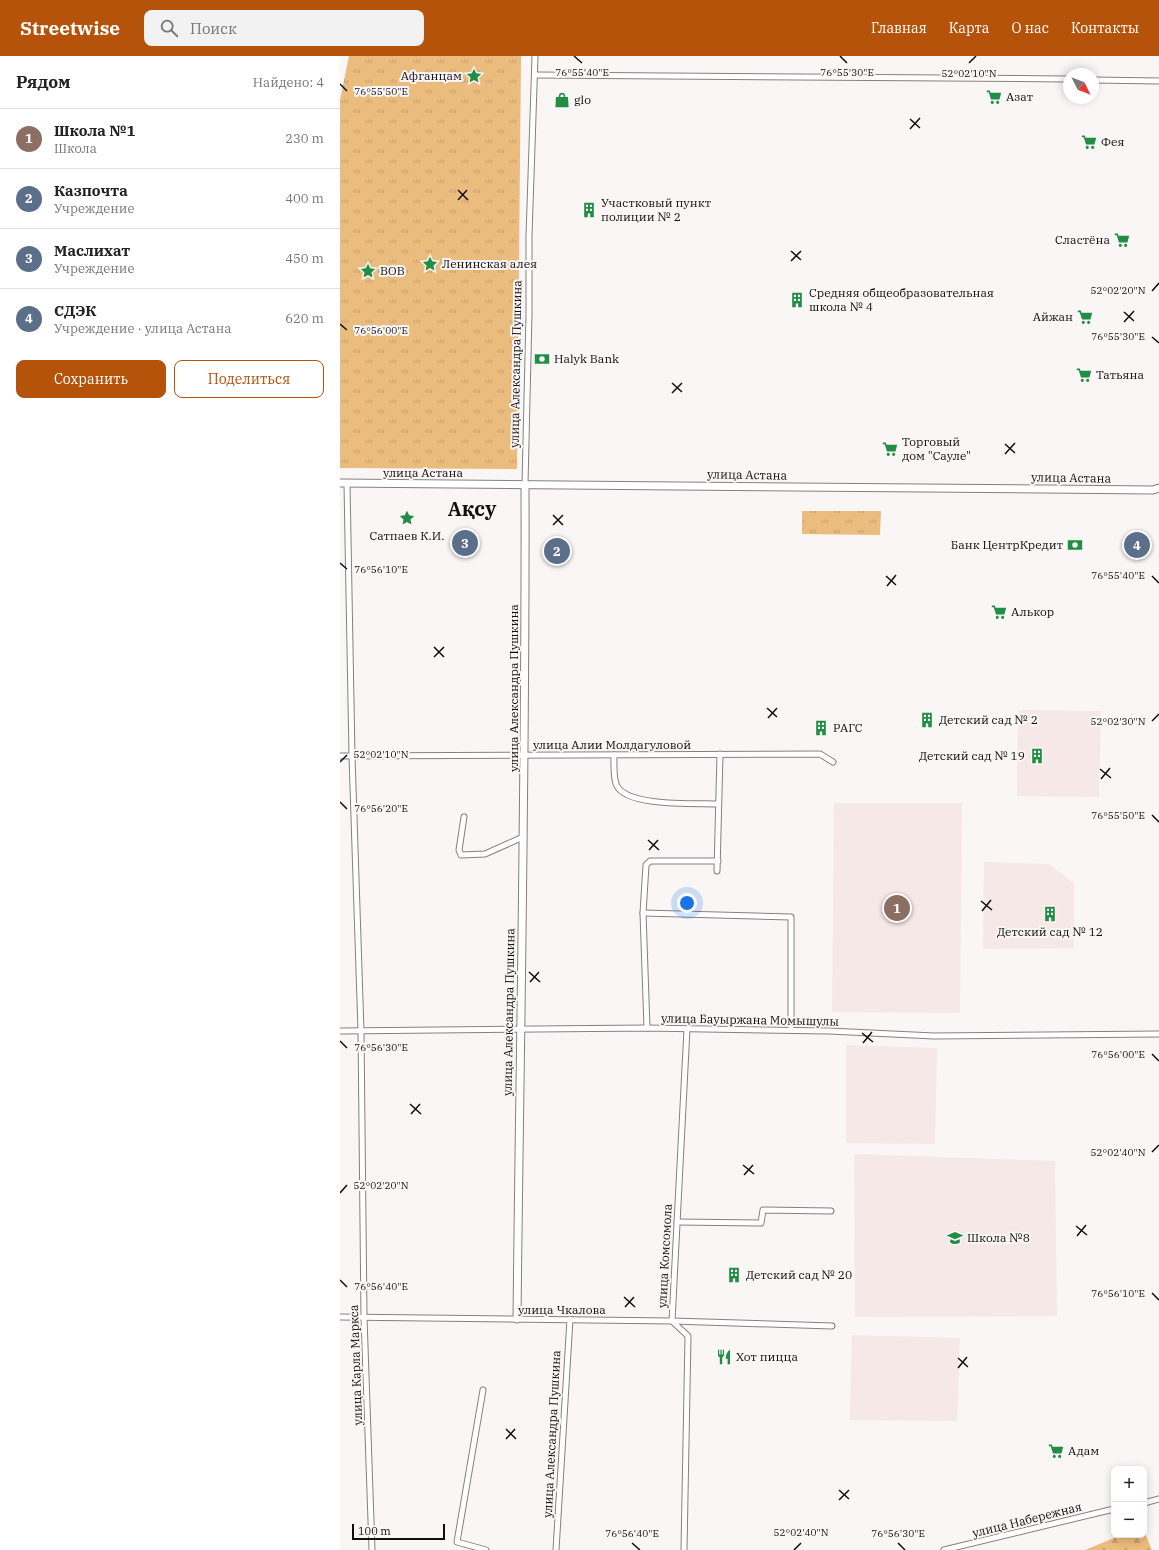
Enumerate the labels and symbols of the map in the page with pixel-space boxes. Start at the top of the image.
text: 76°55'40"E [555,66,609,79]
text: 76°55'30"E [820,66,874,79]
place icon: Афганцам [465,67,483,85]
text: 52°02'10"N [942,67,997,80]
place label: Афганцам [401,68,462,83]
north arrow [1063,68,1099,104]
text: 76°55'50"E [354,85,408,98]
supermarket icon: Азат [985,88,1003,106]
place label: Азат [1006,89,1033,104]
shop icon: glo [553,91,571,109]
place label: glo [574,92,591,107]
supermarket icon: Фея [1080,133,1098,151]
place label: Фея [1101,134,1125,149]
place label: Участковый пункт полиции № 2 [601,195,711,224]
building icon: Участковый пункт полиции № 2 [580,201,598,219]
supermarket icon: Сластёна [1113,231,1131,249]
place label: Сластёна [1055,232,1110,247]
place icon: Ленинская алея [421,255,439,273]
place label: Ленинская алея [442,256,537,271]
place icon: ВОВ [359,262,377,280]
place label: ВОВ [380,263,405,278]
street label: улица Александра Пушкина [507,280,524,448]
text: 52°02'20"N [1091,284,1146,297]
place label: Средняя общеобразовательная школа № 4 [809,285,994,314]
building icon: Средняя общеобразовательная школа № 4 [788,291,806,309]
supermarket icon: Айжан [1076,308,1094,326]
place label: Айжан [1033,309,1073,324]
text: 76°56'00"E [354,324,408,337]
text: 76°55'30"E [1091,330,1145,343]
bank icon: Halyk Bank [533,350,551,368]
place label: Halyk Bank [554,351,619,366]
supermarket icon: Татьяна [1075,366,1093,384]
place label: Татьяна [1096,367,1144,382]
place label: Торговый дом "Сауле" [902,434,971,463]
supermarket icon: Торговый дом "Сауле" [881,440,899,458]
street label: улица Астана [383,465,463,480]
street label: улица Астана [707,466,788,483]
street label: улица Астана [1031,469,1112,486]
district label: Ақсу [448,495,497,522]
place icon: Сатпаев К.И. [398,509,416,527]
place label: Сатпаев К.И. [369,528,445,543]
pin: 3 [452,528,478,558]
pin: 4 [1124,530,1150,560]
pin: 2 [544,536,570,566]
bank icon: Банк ЦентрКредит [1066,536,1084,554]
place label: Банк ЦентрКредит [951,537,1063,552]
text: 76°56'10"E [354,563,408,576]
text: 76°55'40"E [1091,569,1145,582]
supermarket icon: Алькор [990,603,1008,621]
street label: улица Александра Пушкина [506,604,521,772]
place label: Алькор [1011,604,1054,619]
building icon: Детский сад № 2 [918,711,936,729]
place label: Детский сад № 2 [939,712,1038,727]
text: 52°02'30"N [1091,715,1146,728]
building icon: РАГС [812,719,830,737]
place label: РАГС [833,720,863,735]
street label: улица Алии Молдагуловой [533,737,691,752]
building icon: Детский сад № 19 [1028,747,1046,765]
text: 52°02'10"N [354,748,409,761]
place label: Детский сад № 19 [919,748,1025,763]
text: 76°56'20"E [354,802,408,815]
text: 76°55'50"E [1091,809,1145,822]
your location [677,893,697,913]
pin: 1 [884,893,910,923]
building icon: Детский сад № 12 [1041,905,1059,923]
place label: Детский сад № 12 [997,924,1103,939]
street label: улица Александра Пушкина [500,928,517,1096]
street label: улица Бауыржана Момышулы [661,1010,839,1029]
text: 76°56'30"E [354,1041,408,1054]
text: 76°56'00"E [1091,1048,1145,1061]
text: 52°02'40"N [1091,1146,1146,1159]
text: 52°02'20"N [354,1179,409,1192]
street label: улица Комсомола [654,1203,675,1309]
school or university icon: Школа №8 [946,1229,964,1247]
place label: Школа №8 [967,1230,1030,1245]
building icon: Детский сад № 20 [725,1266,743,1284]
place label: Детский сад № 20 [746,1267,852,1282]
text: 76°56'40"E [354,1280,408,1293]
text: 76°56'10"E [1091,1287,1145,1300]
street label: улица Чкалова [518,1302,606,1317]
street label: улица Карла Маркса [346,1304,365,1426]
restaurant icon: Хот пицца [715,1348,733,1366]
street label: улица Александра Пушкина [540,1349,563,1518]
place label: Хот пицца [736,1349,798,1364]
supermarket icon: Адам [1047,1442,1065,1460]
place label: Адам [1068,1443,1099,1458]
street label: улица Набережная [971,1499,1083,1540]
scale bar [352,1522,445,1541]
text: 52°02'40"N [774,1526,829,1539]
text: 76°56'40"E [605,1527,659,1540]
text: 76°56'30"E [871,1527,925,1540]

